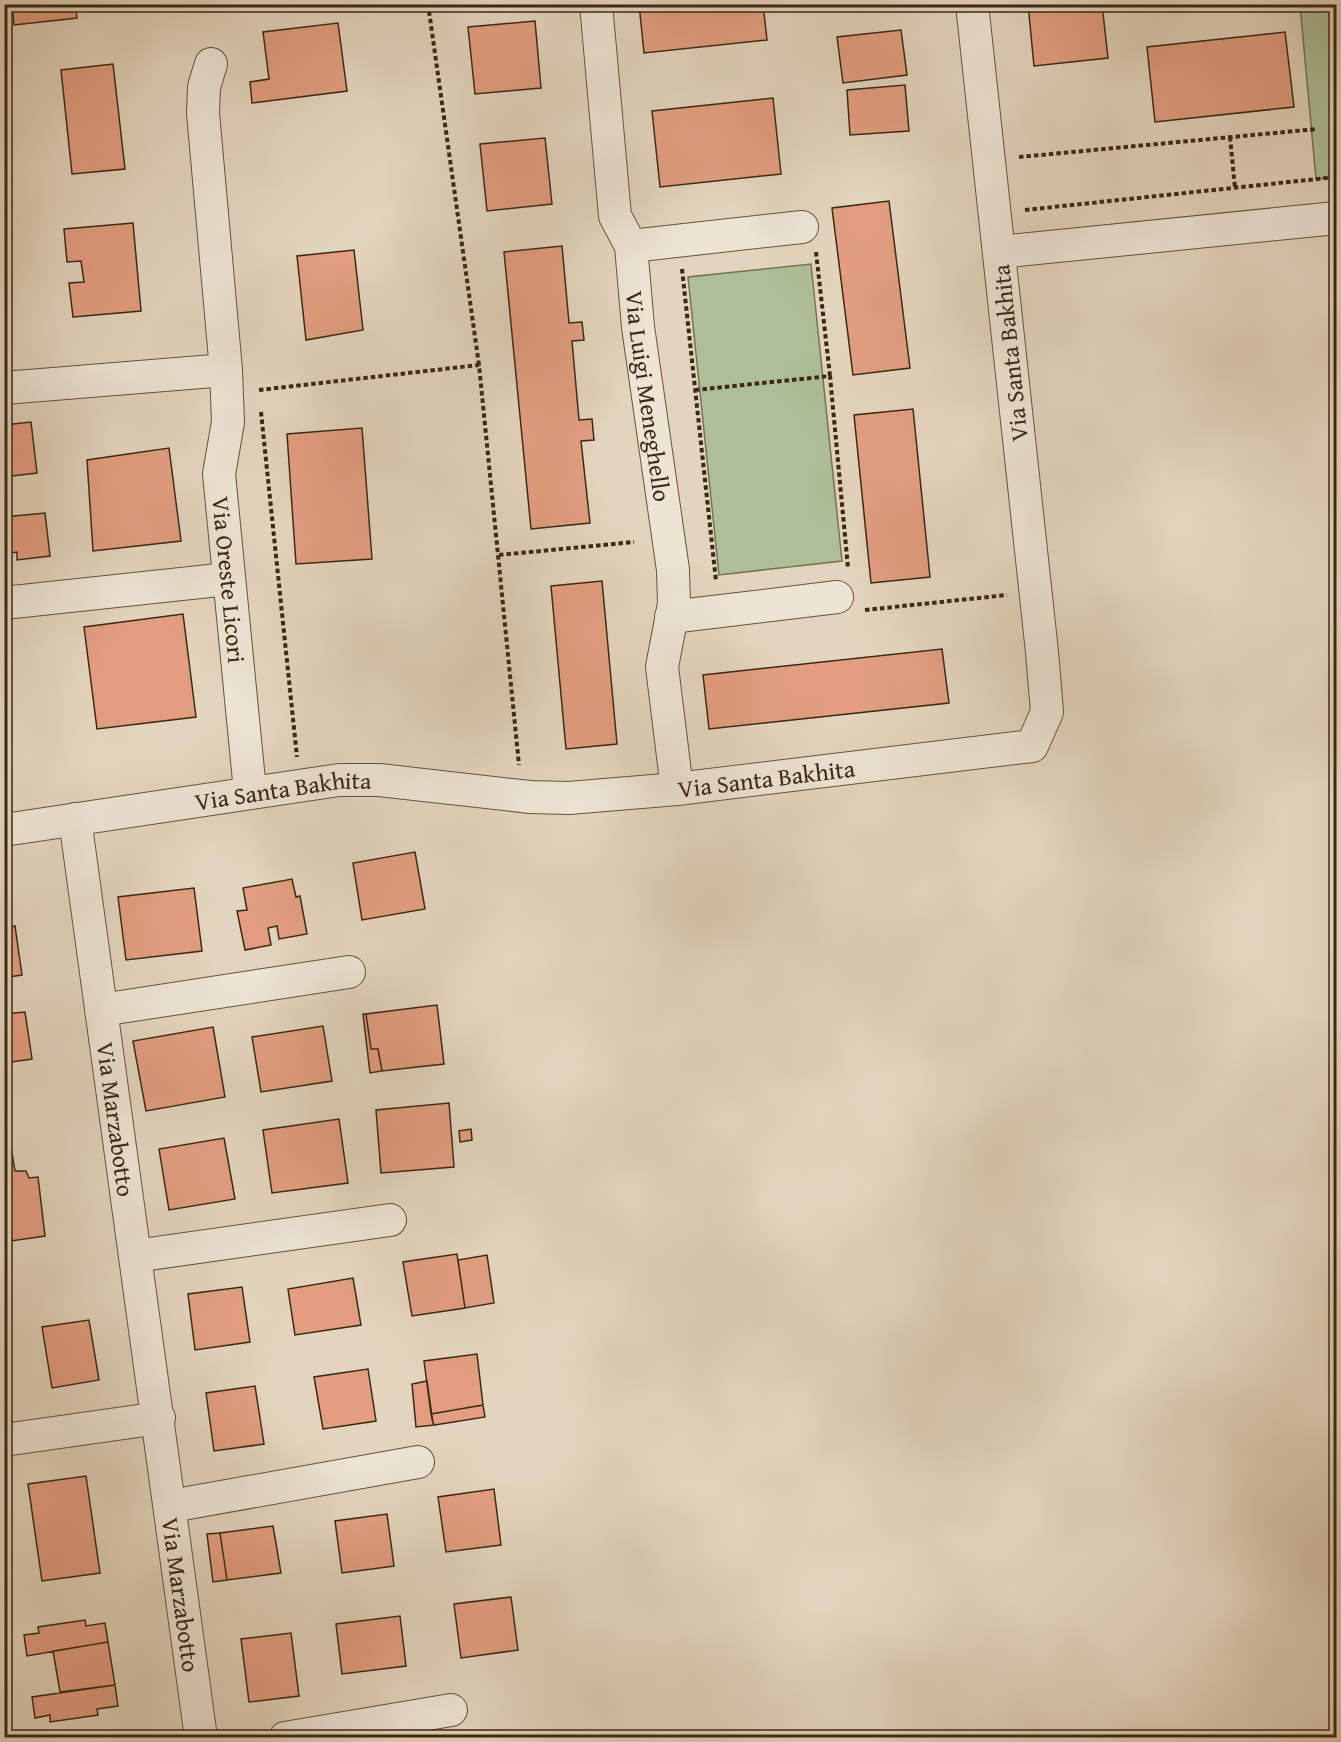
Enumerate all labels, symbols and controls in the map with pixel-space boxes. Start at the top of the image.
street label: Via Santa Bakhita [983,262,1037,443]
street label: Via Luigi Meneghello [617,289,680,504]
street label: Via Oreste Licori [204,495,255,665]
street label: Via Santa Bakhita [676,750,857,806]
street label: Via Santa Bakhita [192,762,372,819]
street label: Via Marzabotto [88,1040,144,1199]
street label: Via Marzabotto [153,1515,209,1674]

